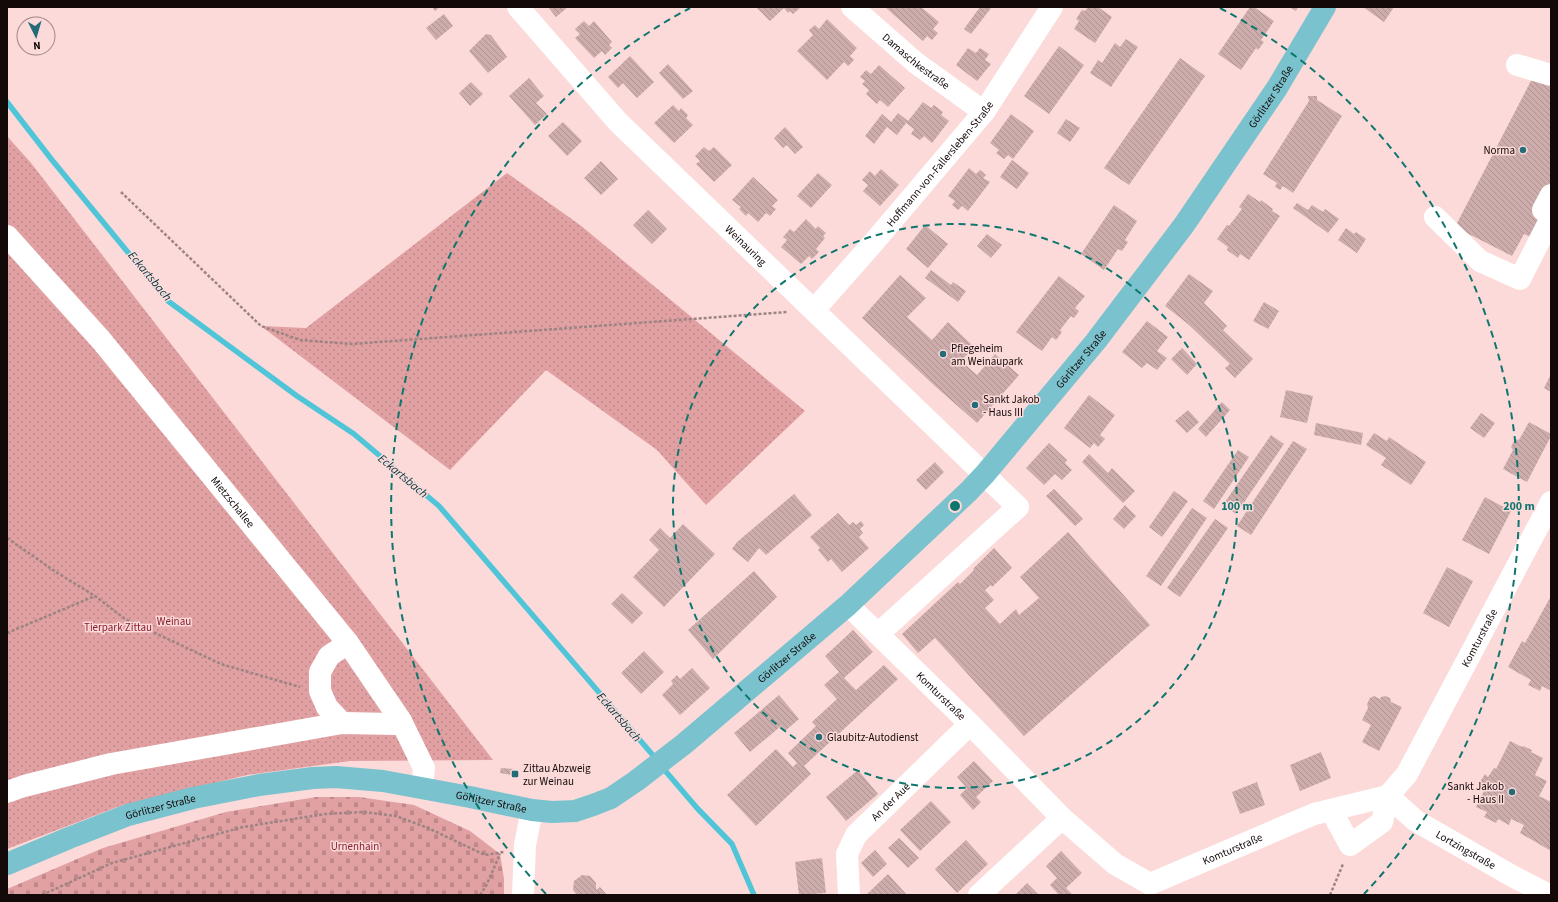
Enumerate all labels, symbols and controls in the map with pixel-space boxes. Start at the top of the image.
north arrow [16,16,56,56]
street label: Damaschkestraße [879,30,953,93]
text: N [33,38,41,53]
street label: Görlitzer Straße [1245,62,1297,131]
street label: Hoffmann-von-Fallersleben-Straße [883,98,997,230]
place label: Norma [1483,143,1515,158]
marker: Norma [1518,145,1528,155]
street label: Weinauring [721,222,770,269]
water label: Eckartsbach [124,248,176,305]
street label: Görlitzer Straße [1052,326,1110,392]
place label: Pflegeheim am Weinaupark [951,341,1024,369]
marker: Pflegeheim am Weinaupark [938,349,948,359]
place label: Sankt Jakob - Haus III [983,392,1040,420]
marker: Sankt Jakob - Haus III [970,400,980,410]
water label: Eckartsbach [374,450,431,502]
street label: Mietzschallee [207,473,258,531]
text: 100 m [1221,498,1253,515]
text: 200 m [1503,498,1535,515]
centre of rings [948,499,962,513]
street label: Komturstraße [1458,606,1501,670]
park label: Weinau [157,614,191,629]
park label: Tierpark Zittau [84,620,152,635]
street label: Görlitzer Straße [754,628,820,687]
street label: Komturstraße [913,668,969,724]
water label: Eckartsbach [592,689,645,746]
place label: Glaubitz-Autodienst [827,730,919,745]
marker: Glaubitz-Autodienst [814,732,824,742]
place label: Zittau Abzweig zur Weinau [523,761,591,789]
marker: Zittau Abzweig zur Weinau [510,769,520,779]
street label: An der Aue [868,779,914,824]
place label: Sankt Jakob - Haus II [1447,779,1504,807]
marker: Sankt Jakob - Haus II [1507,787,1517,797]
street label: Görlitzer Straße [455,788,529,817]
street label: Görlitzer Straße [124,790,198,823]
street label: Lortzingstraße [1433,827,1499,873]
street label: Komturstraße [1200,830,1265,869]
park label: Urnenhain [331,839,379,854]

